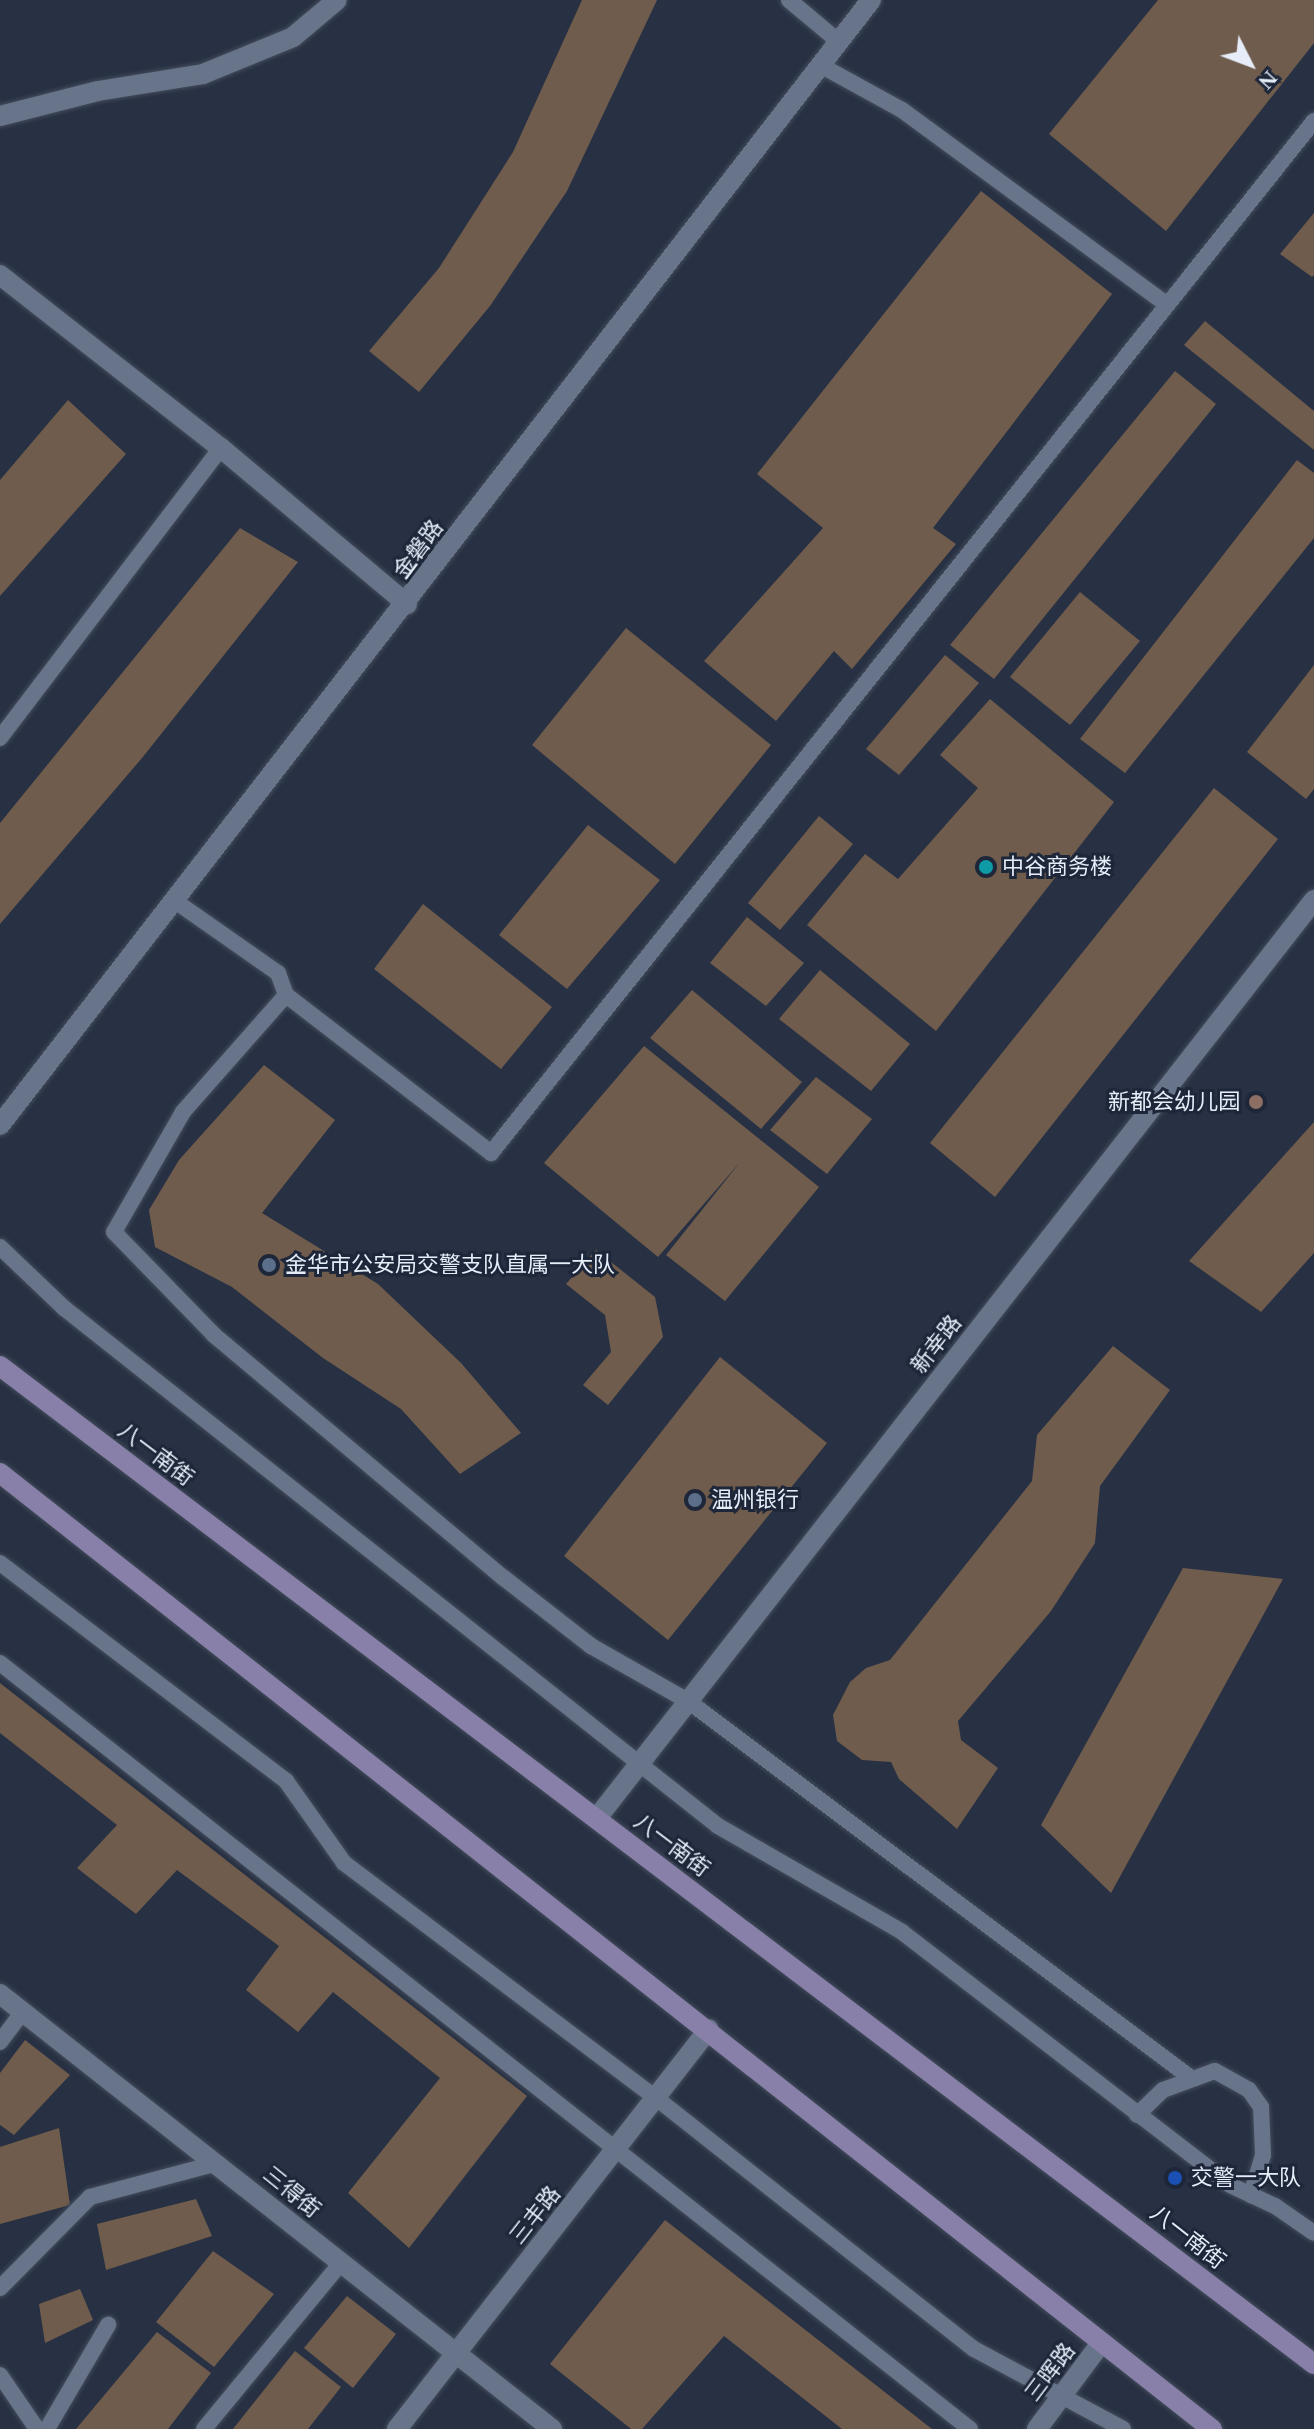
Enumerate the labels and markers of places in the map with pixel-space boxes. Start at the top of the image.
place label: 中谷商务楼 [1002,854,1112,880]
marker: 中谷商务楼 [977,858,995,876]
place label: 新都会幼儿园 [1108,1089,1240,1115]
marker: 新都会幼儿园 [1247,1093,1265,1111]
place label: 金华市公安局交警支队直属一大队 [285,1252,615,1278]
marker: 金华市公安局交警支队直属一大队 [260,1256,278,1274]
place label: 温州银行 [711,1487,799,1513]
marker: 温州银行 [686,1491,704,1509]
place label: 交警一大队 [1191,2165,1301,2191]
marker: 交警一大队 [1166,2169,1184,2187]

